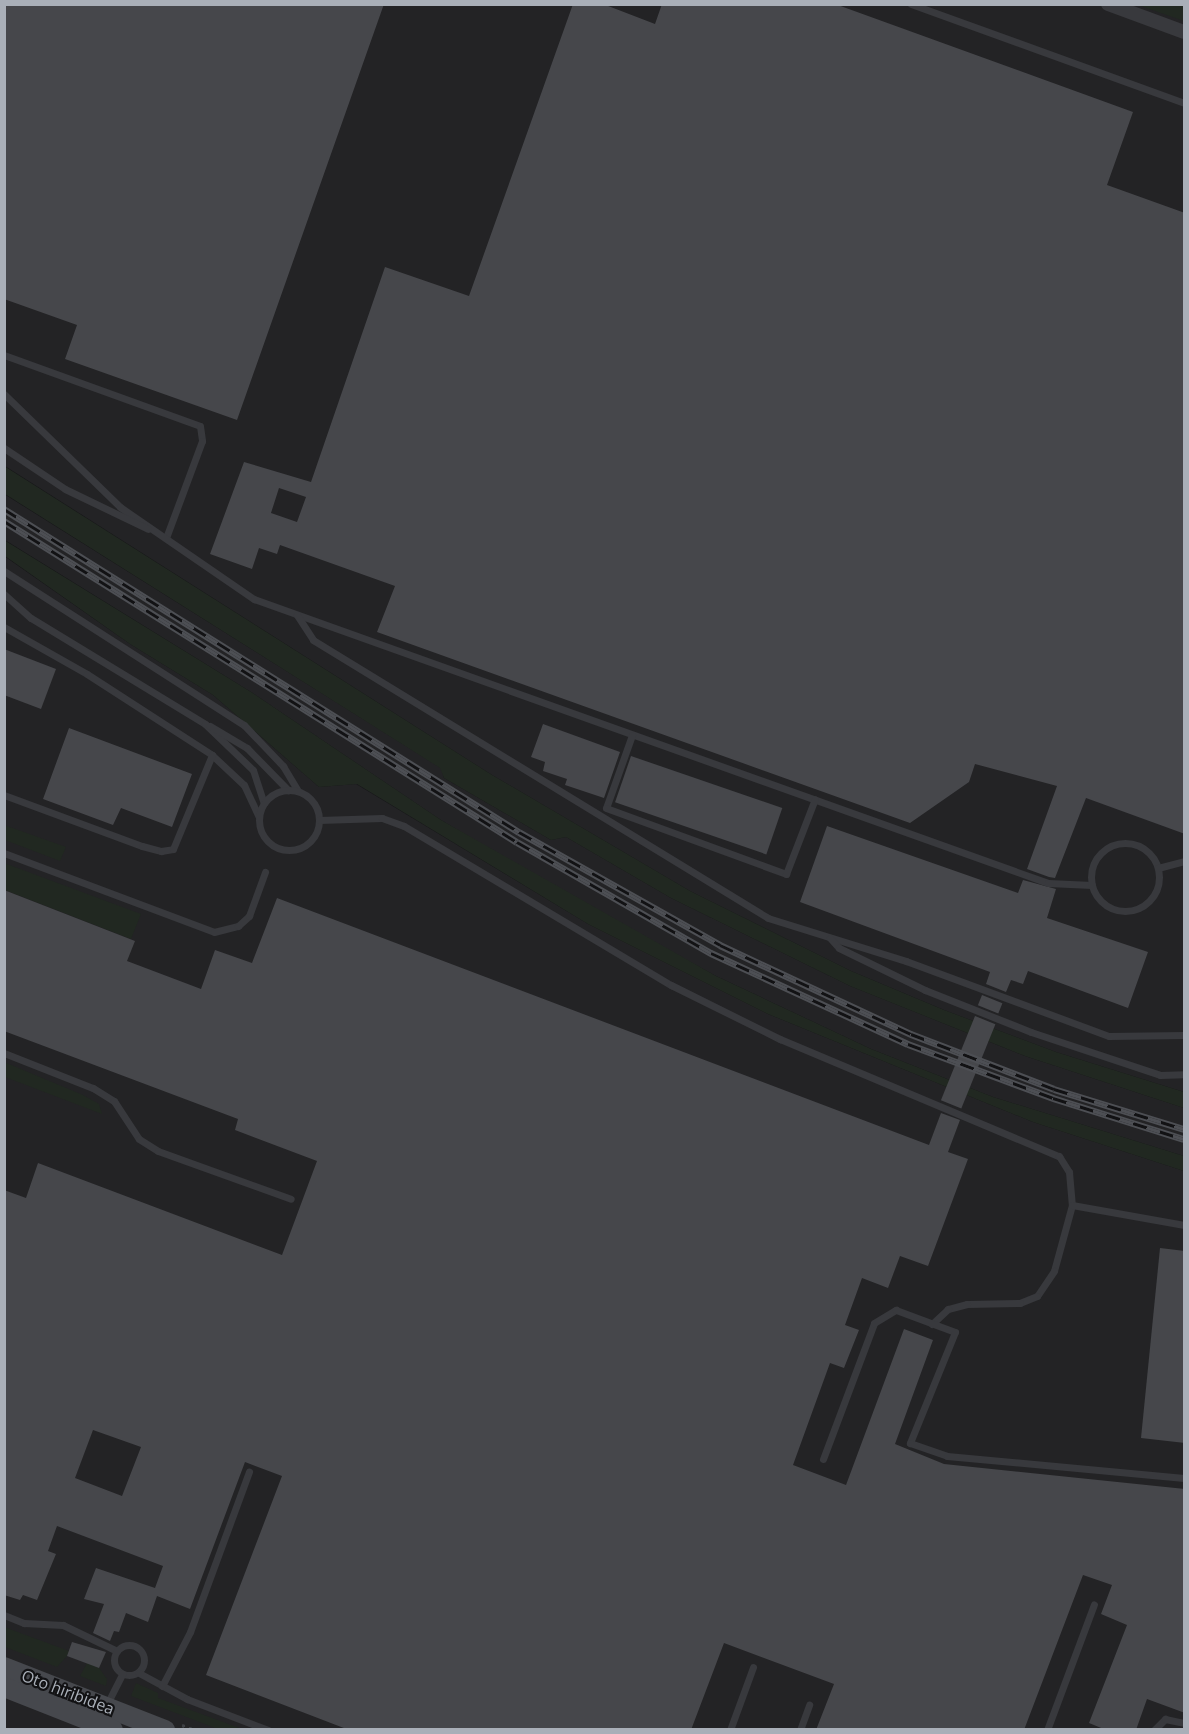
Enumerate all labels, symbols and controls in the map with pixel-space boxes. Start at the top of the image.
street label: Oto hiribidea [19,1666,117,1718]

